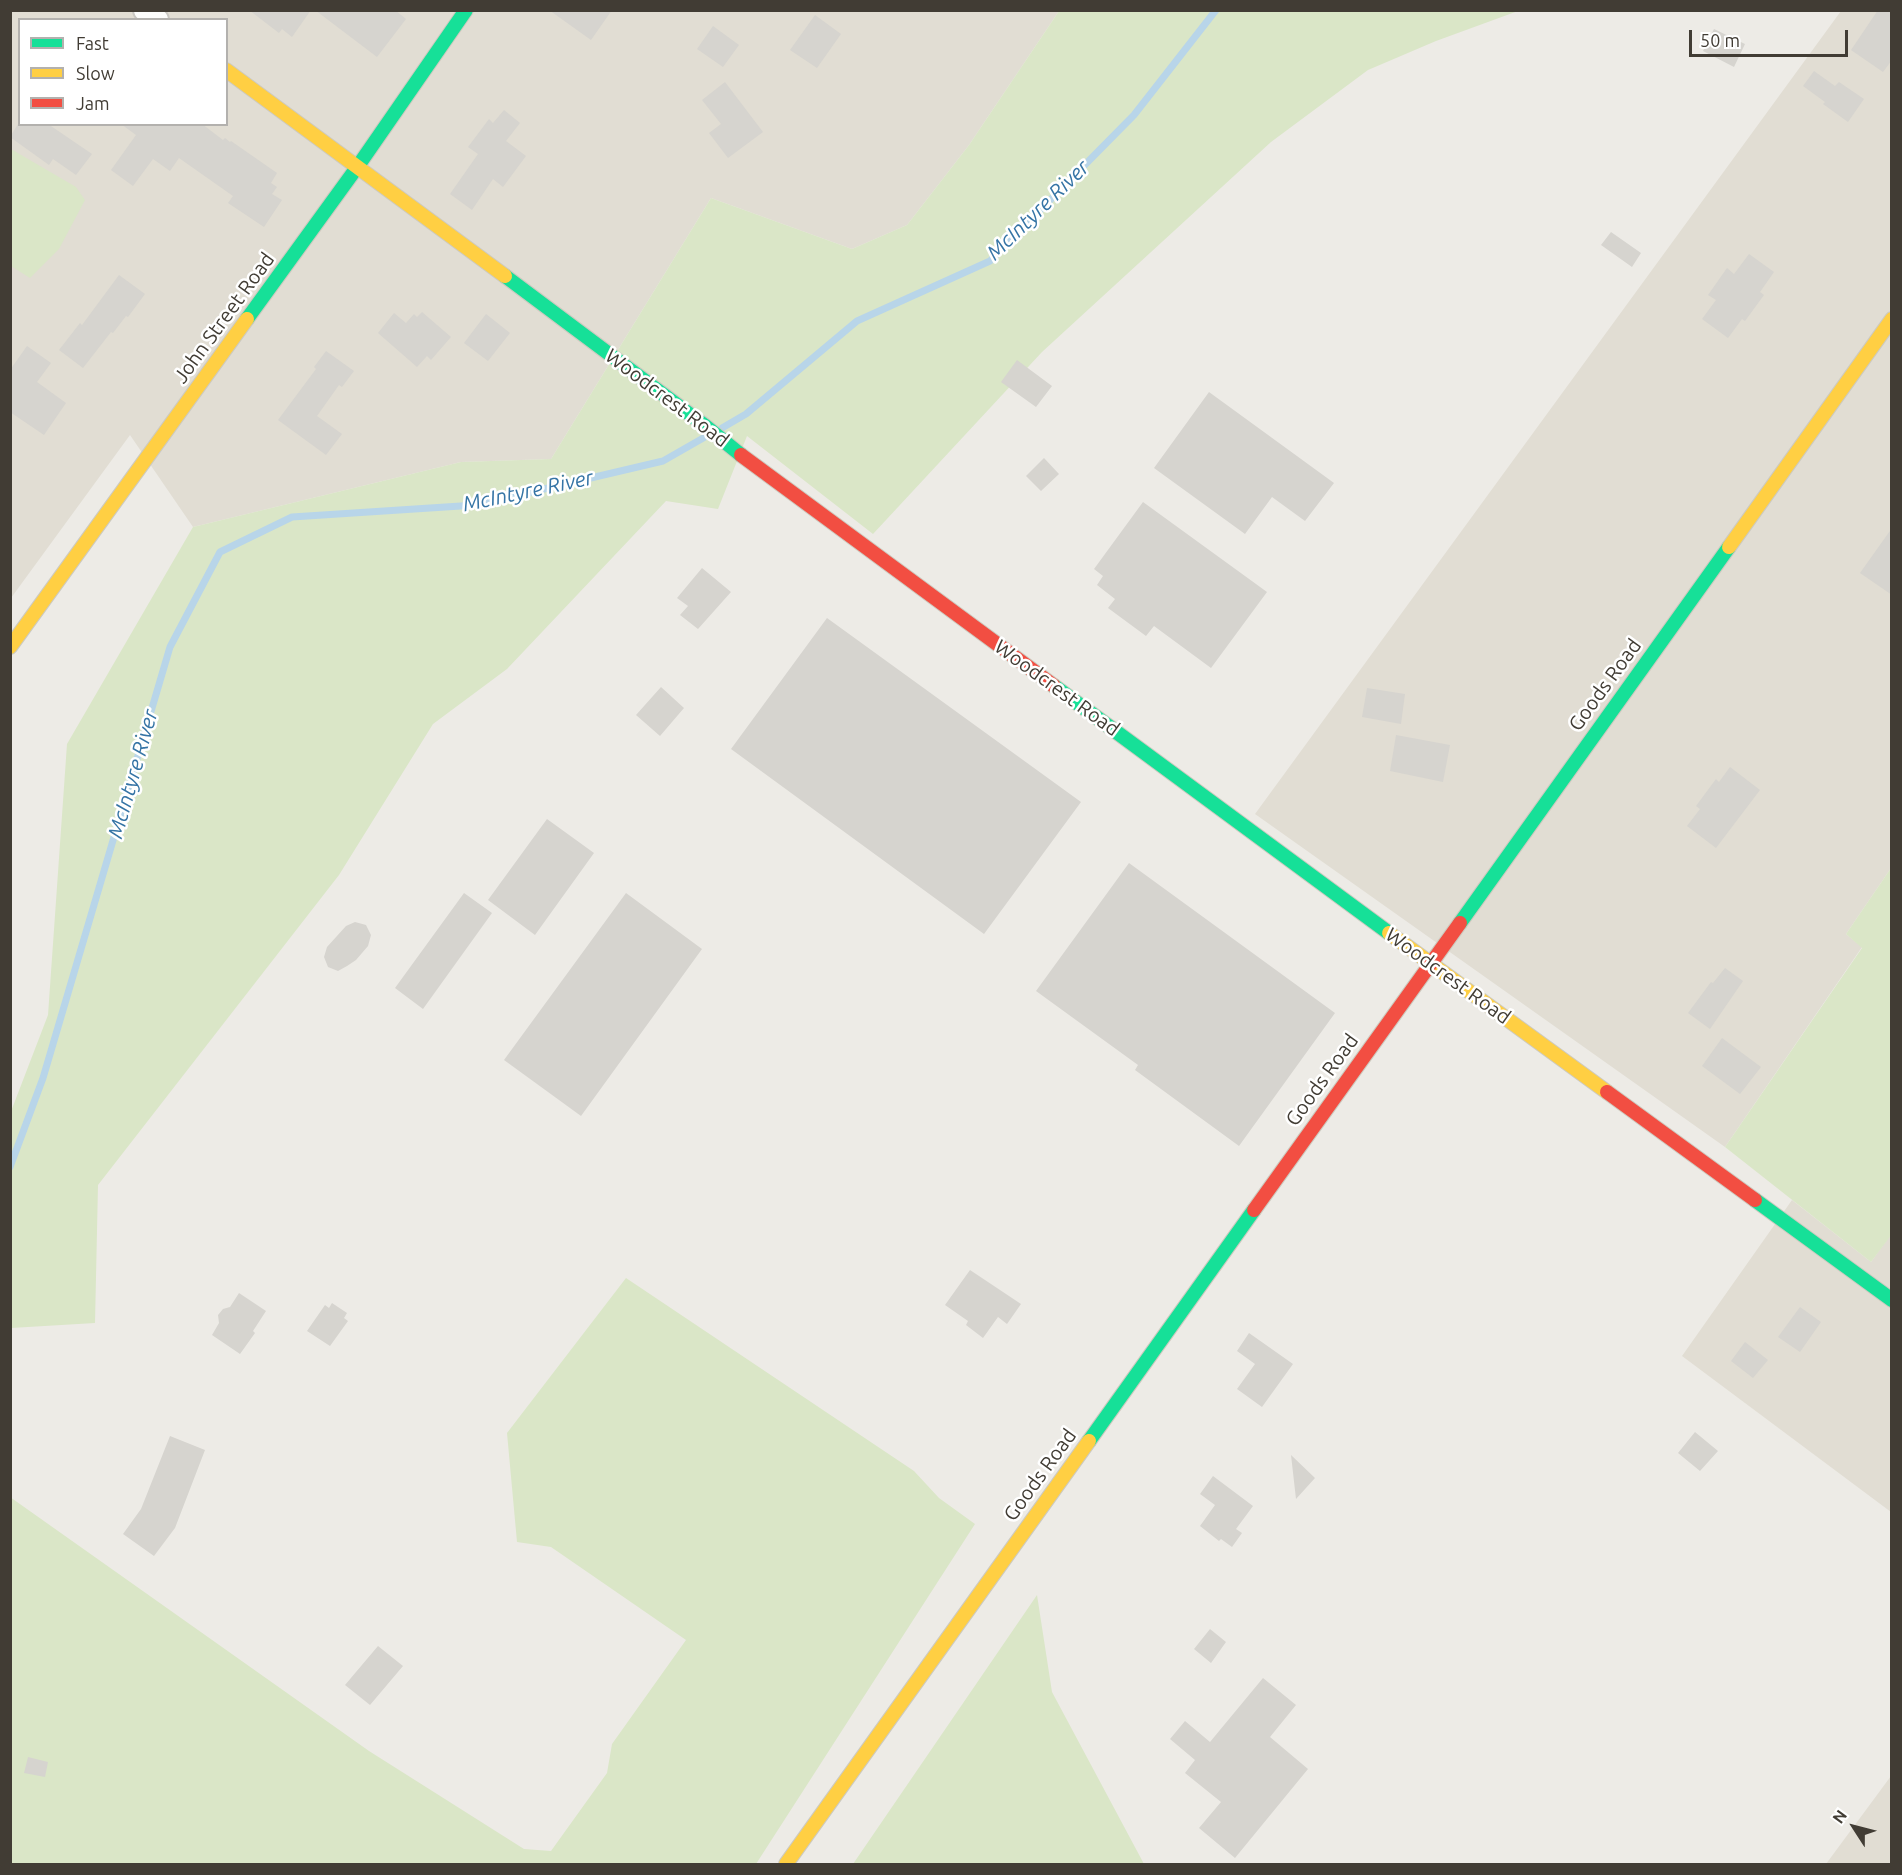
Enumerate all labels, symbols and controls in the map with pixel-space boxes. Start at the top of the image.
legend [18,18,228,126]
scale bar [1692,18,1851,56]
text: 50 m [1700,30,1740,50]
text: Fast [76,33,109,53]
text: Slow [76,63,115,83]
text: Jam [76,93,110,113]
water label: McIntyre River [981,155,1095,265]
street label: John Street Road [169,248,279,388]
street label: Woodcrest Road [601,344,733,452]
water label: McIntyre River [460,465,596,517]
street label: Goods Road [1564,634,1646,736]
street label: Woodcrest Road [990,635,1124,741]
water label: McIntyre River [103,707,163,841]
street label: Woodcrest Road [1381,923,1515,1029]
street label: Goods Road [1281,1029,1363,1131]
street label: Goods Road [999,1424,1081,1526]
north arrow [1824,1797,1884,1857]
text: N [1829,1806,1850,1827]

